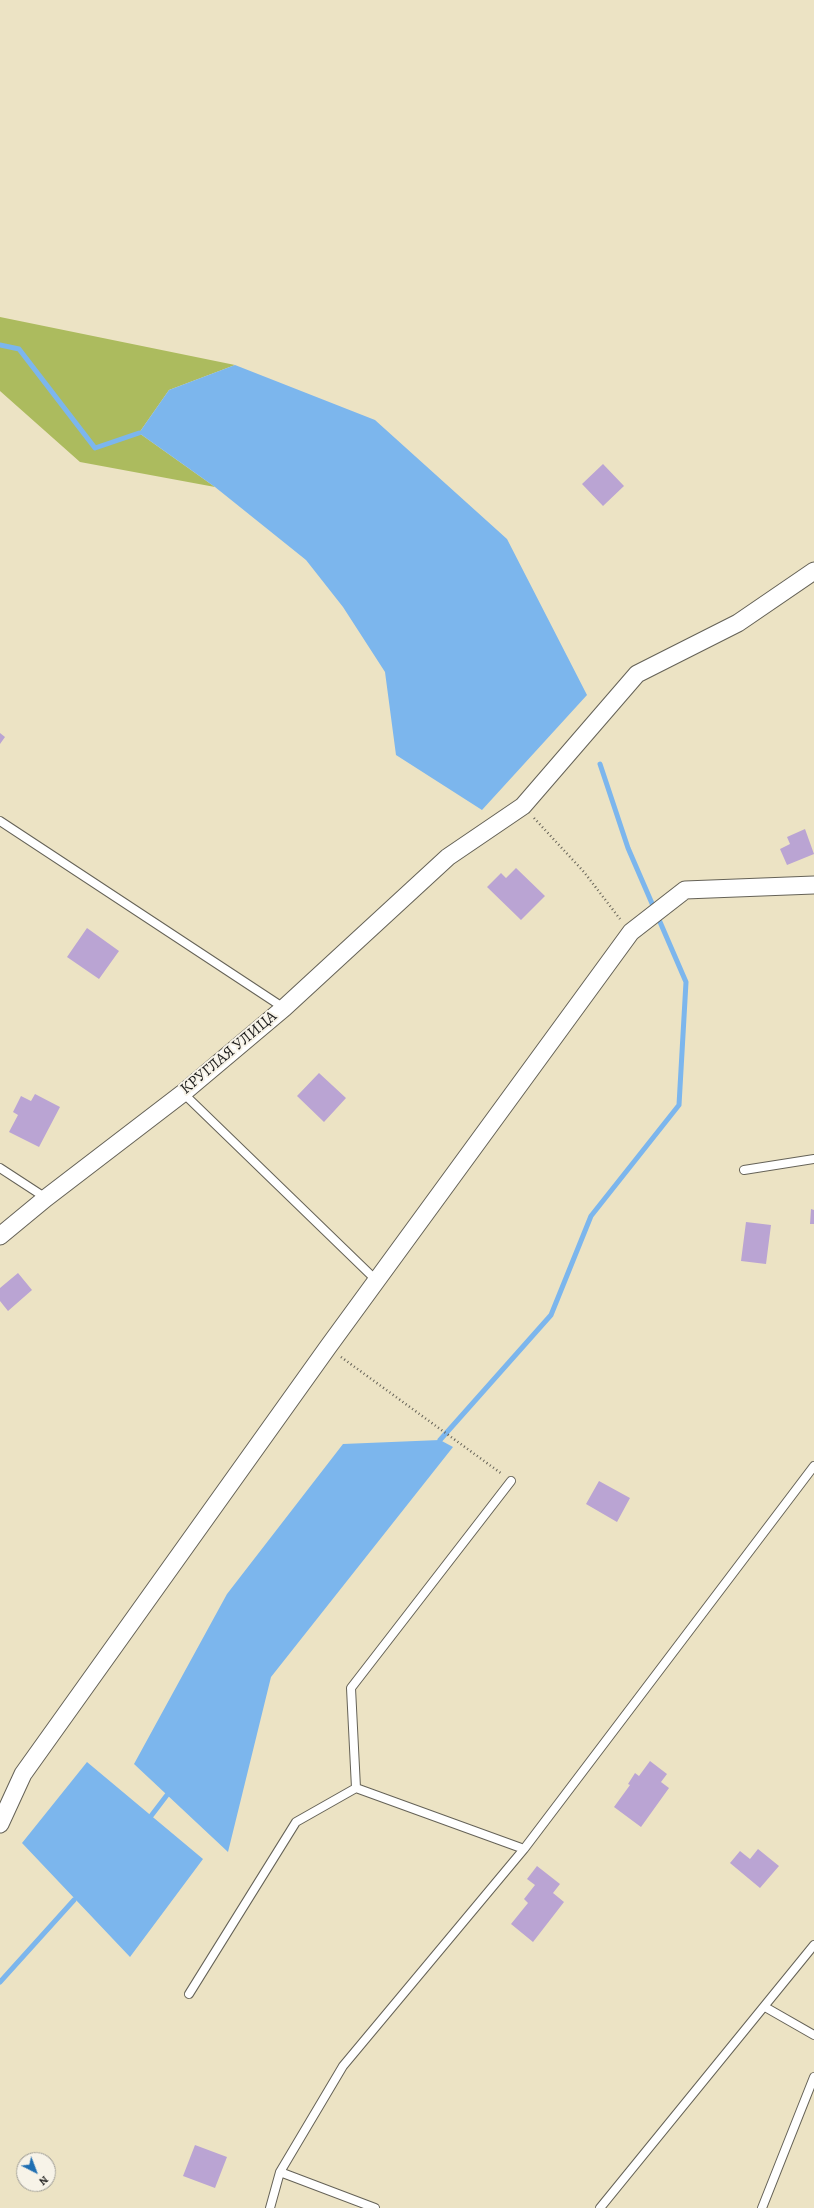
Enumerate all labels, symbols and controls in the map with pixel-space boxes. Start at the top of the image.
street label: КРУГЛАЯ УЛИЦА [177,1007,281,1099]
north arrow [16,2152,56,2192]
text: N [36,2172,52,2189]

